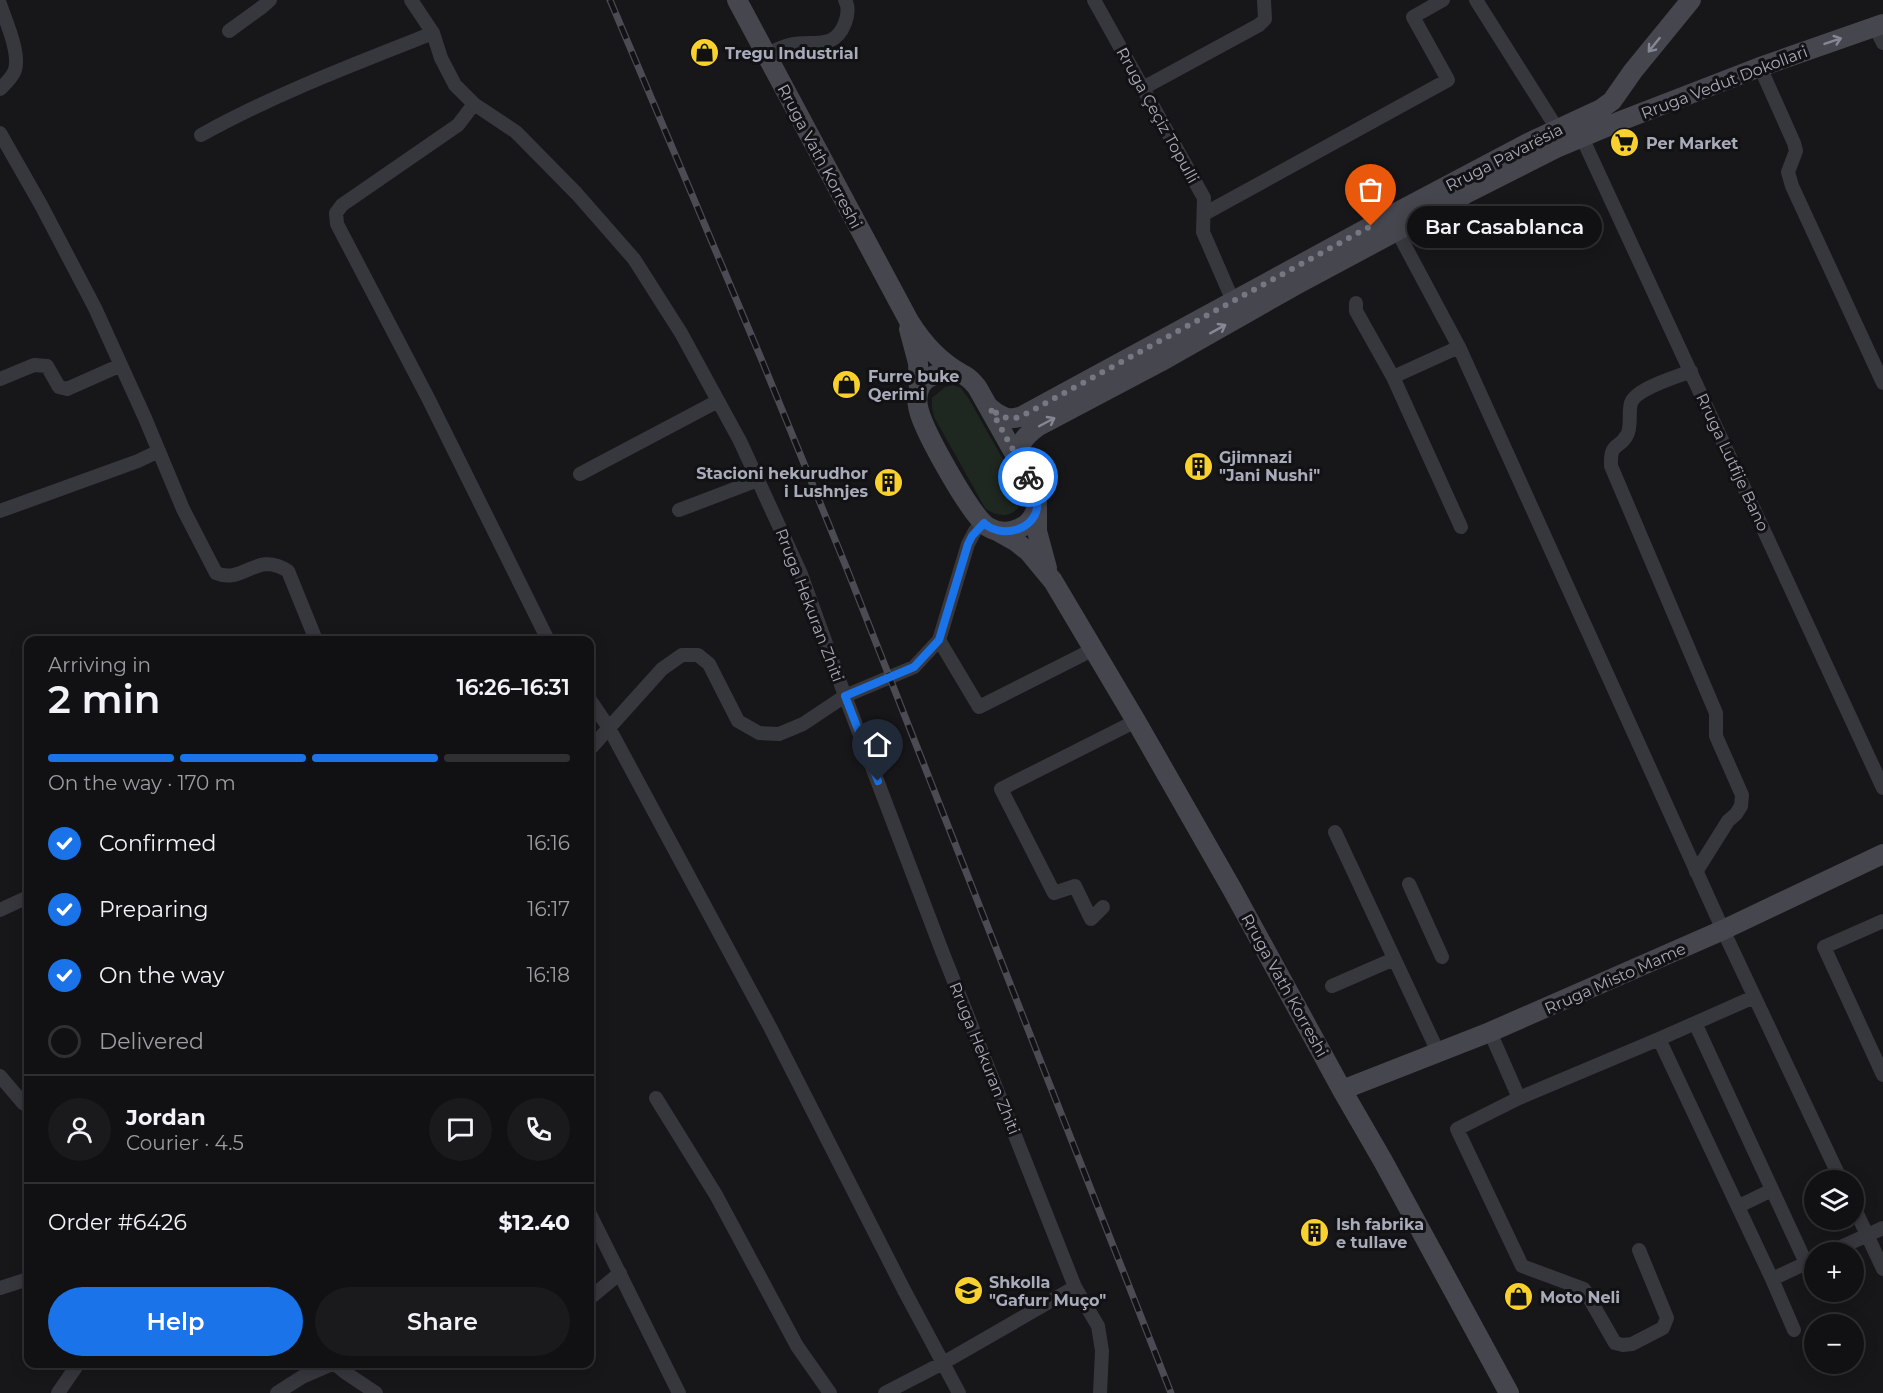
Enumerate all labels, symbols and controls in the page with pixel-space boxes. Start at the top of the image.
one-way arrow [1823,35,1842,46]
shop icon: Tregu Industrial [688,37,720,69]
one-way arrow [1647,37,1660,53]
street label: Rruga Vedut Dokollari [1638,42,1810,123]
place label: Tregu Industrial [725,44,859,63]
street label: Rruga Çeçiz Topulli [1112,44,1203,186]
street label: Rruga Vath Korreshi [773,81,866,232]
street label: Rruga Pavarësia [1442,120,1566,195]
supermarket icon: Per Market [1609,127,1641,159]
place label: Per Market [1646,134,1738,153]
pin [1345,164,1396,226]
icon: bag [1354,173,1387,206]
callout: Bar Casablanca [1407,205,1602,247]
text: Bar Casablanca [1425,215,1584,239]
one-way arrow [1209,323,1227,334]
place label: Furre buke Qerimi [868,367,959,404]
shop icon: Furre buke Qerimi [831,369,863,401]
street label: Rruga Lutfije Bano [1692,390,1773,534]
one-way arrow [1038,416,1055,428]
courier [998,447,1058,507]
place label: Gjimnazi "Jani Nushi" [1219,448,1320,485]
building icon: Gjimnazi "Jani Nushi" [1182,450,1214,482]
icon: bike [1012,461,1045,494]
place label: Stacioni hekurudhor i Lushnjes [696,464,868,501]
building icon: Stacioni hekurudhor i Lushnjes [873,466,905,498]
street label: Rruga Hekuran Zhiti [772,526,848,684]
text: Arriving in [48,653,151,677]
text: 16:26–16:31 [456,674,570,701]
text: 2 min [48,675,161,723]
pin [852,719,903,781]
icon: home [861,728,894,761]
text: On the way · 170 m [48,771,236,795]
icon: check [48,827,81,860]
text: Confirmed [99,830,216,857]
text: 16:16 [527,831,570,855]
icon: check [48,893,81,926]
text: Preparing [99,896,208,923]
text: 16:17 [527,897,570,921]
street label: Rruga Vath Korreshi [1237,910,1332,1060]
street label: Rruga Misto Mame [1542,939,1689,1018]
icon: check [48,959,81,992]
text: On the way [99,962,224,989]
text: 16:18 [526,963,570,987]
street label: Rruga Hekuran Zhiti [945,979,1024,1137]
text: Delivered [99,1028,204,1055]
button: person [48,1098,111,1161]
button: chat [429,1098,492,1161]
button: phone [507,1098,570,1161]
text: Jordan [126,1104,206,1131]
text: Courier · 4.5 [126,1131,244,1155]
map controls [1804,1170,1864,1374]
button: layers [1804,1170,1864,1230]
text: Order #6426 [48,1209,187,1236]
text: $12.40 [499,1209,570,1236]
place label: Ish fabrika e tullave [1336,1215,1424,1252]
building icon: Ish fabrika e tullave [1299,1217,1331,1249]
button: + [1804,1242,1864,1302]
place label: Shkolla "Gafurr Muço" [989,1273,1106,1311]
school or university icon: Shkolla "Gafurr Muço" [952,1275,984,1307]
shop icon: Moto Neli [1503,1281,1535,1313]
button: Help [48,1287,303,1356]
button: Share [315,1287,570,1356]
place label: Moto Neli [1540,1288,1620,1307]
button: − [1804,1314,1864,1374]

